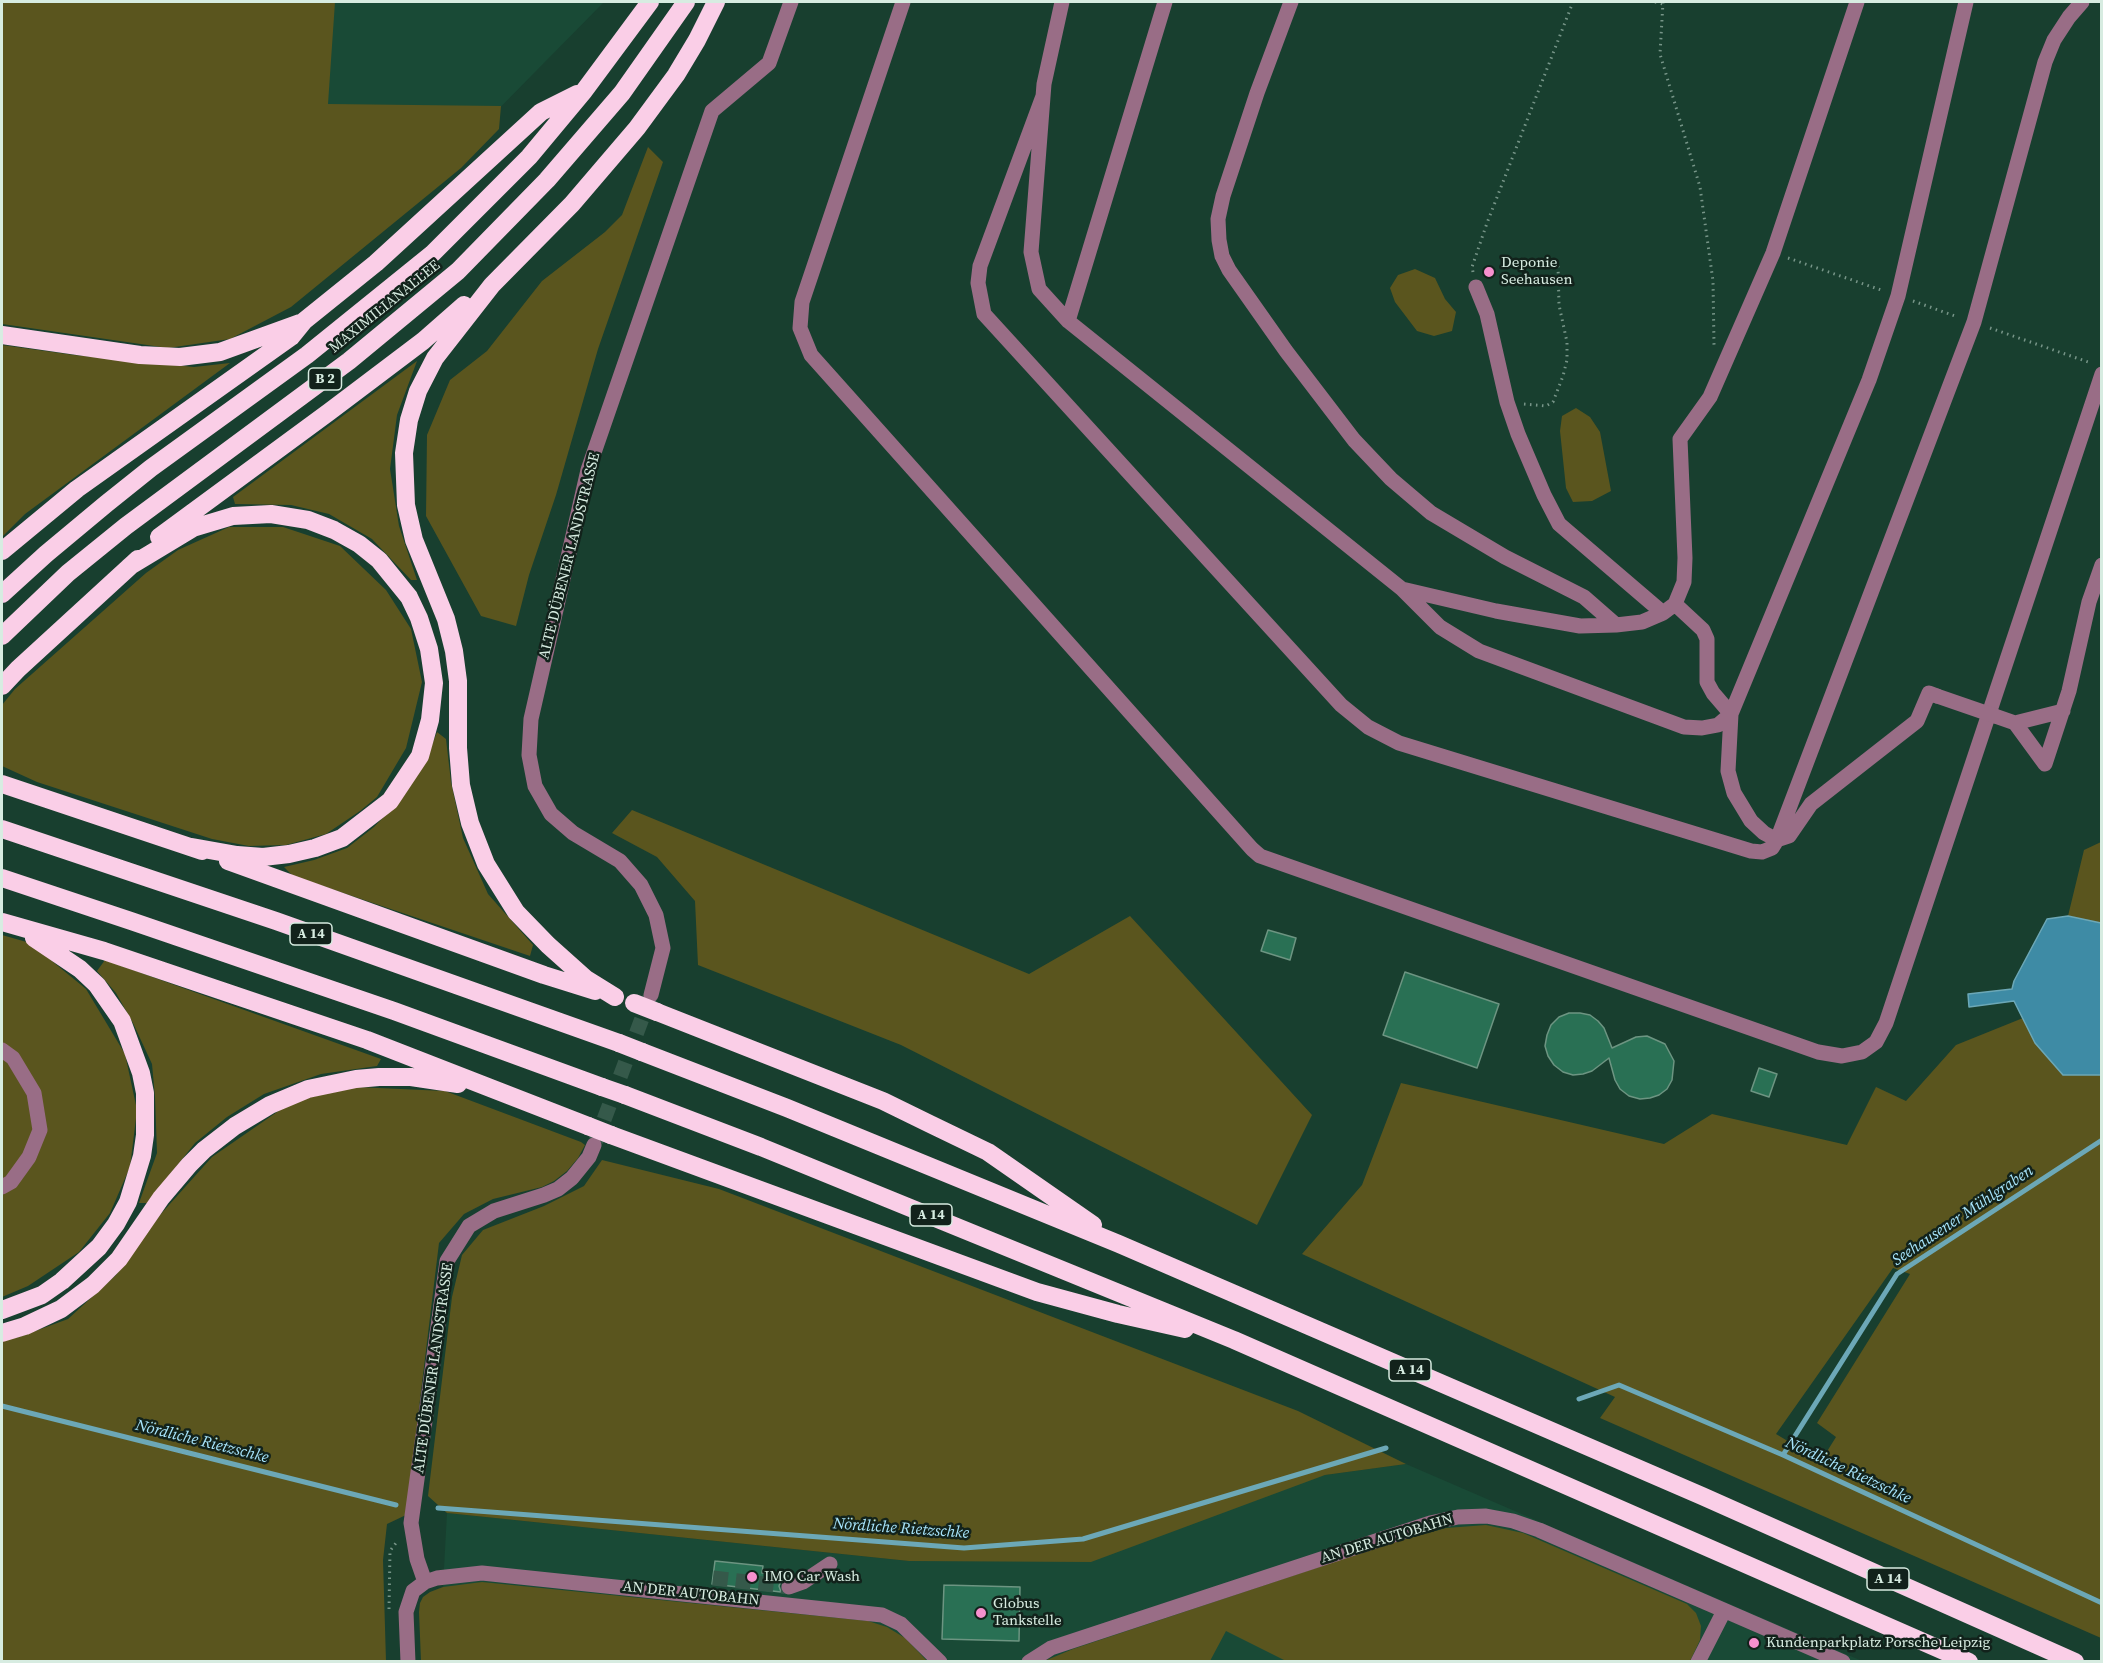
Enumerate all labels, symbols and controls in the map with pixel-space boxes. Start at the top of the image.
place label: Deponie Seehausen [1501,254,1572,289]
street label: MAXIMILIANALLEE [326,257,444,357]
marker: Deponie Seehausen [1482,265,1496,279]
road number: B 2 [308,368,342,390]
street label: ALTE DÜBENER LANDSTRASSE [536,451,604,661]
road number: A 14 [290,923,332,945]
water label: Seehausener Mühlgraben [1889,1162,2037,1270]
road number: A 14 [910,1204,952,1226]
street label: ALTE DÜBENER LANDSTRASSE [410,1262,458,1474]
road number: A 14 [1389,1359,1431,1381]
water label: Nördliche Rietzschke [134,1416,270,1468]
water label: Nördliche Rietzschke [1782,1433,1914,1509]
street label: AN DER AUTOBAHN [1319,1510,1455,1568]
water label: Nördliche Rietzschke [832,1515,970,1543]
place label: IMO Car Wash [764,1568,860,1586]
road number: A 14 [1867,1568,1909,1590]
marker: IMO Car Wash [745,1570,759,1584]
street label: AN DER AUTOBAHN [622,1578,760,1610]
place label: Globus Tankstelle [993,1595,1062,1630]
marker: Globus Tankstelle [974,1606,988,1620]
place label: Kundenparkplatz Porsche Leipzig [1766,1634,1990,1652]
marker: Kundenparkplatz Porsche Leipzig [1747,1636,1761,1650]

